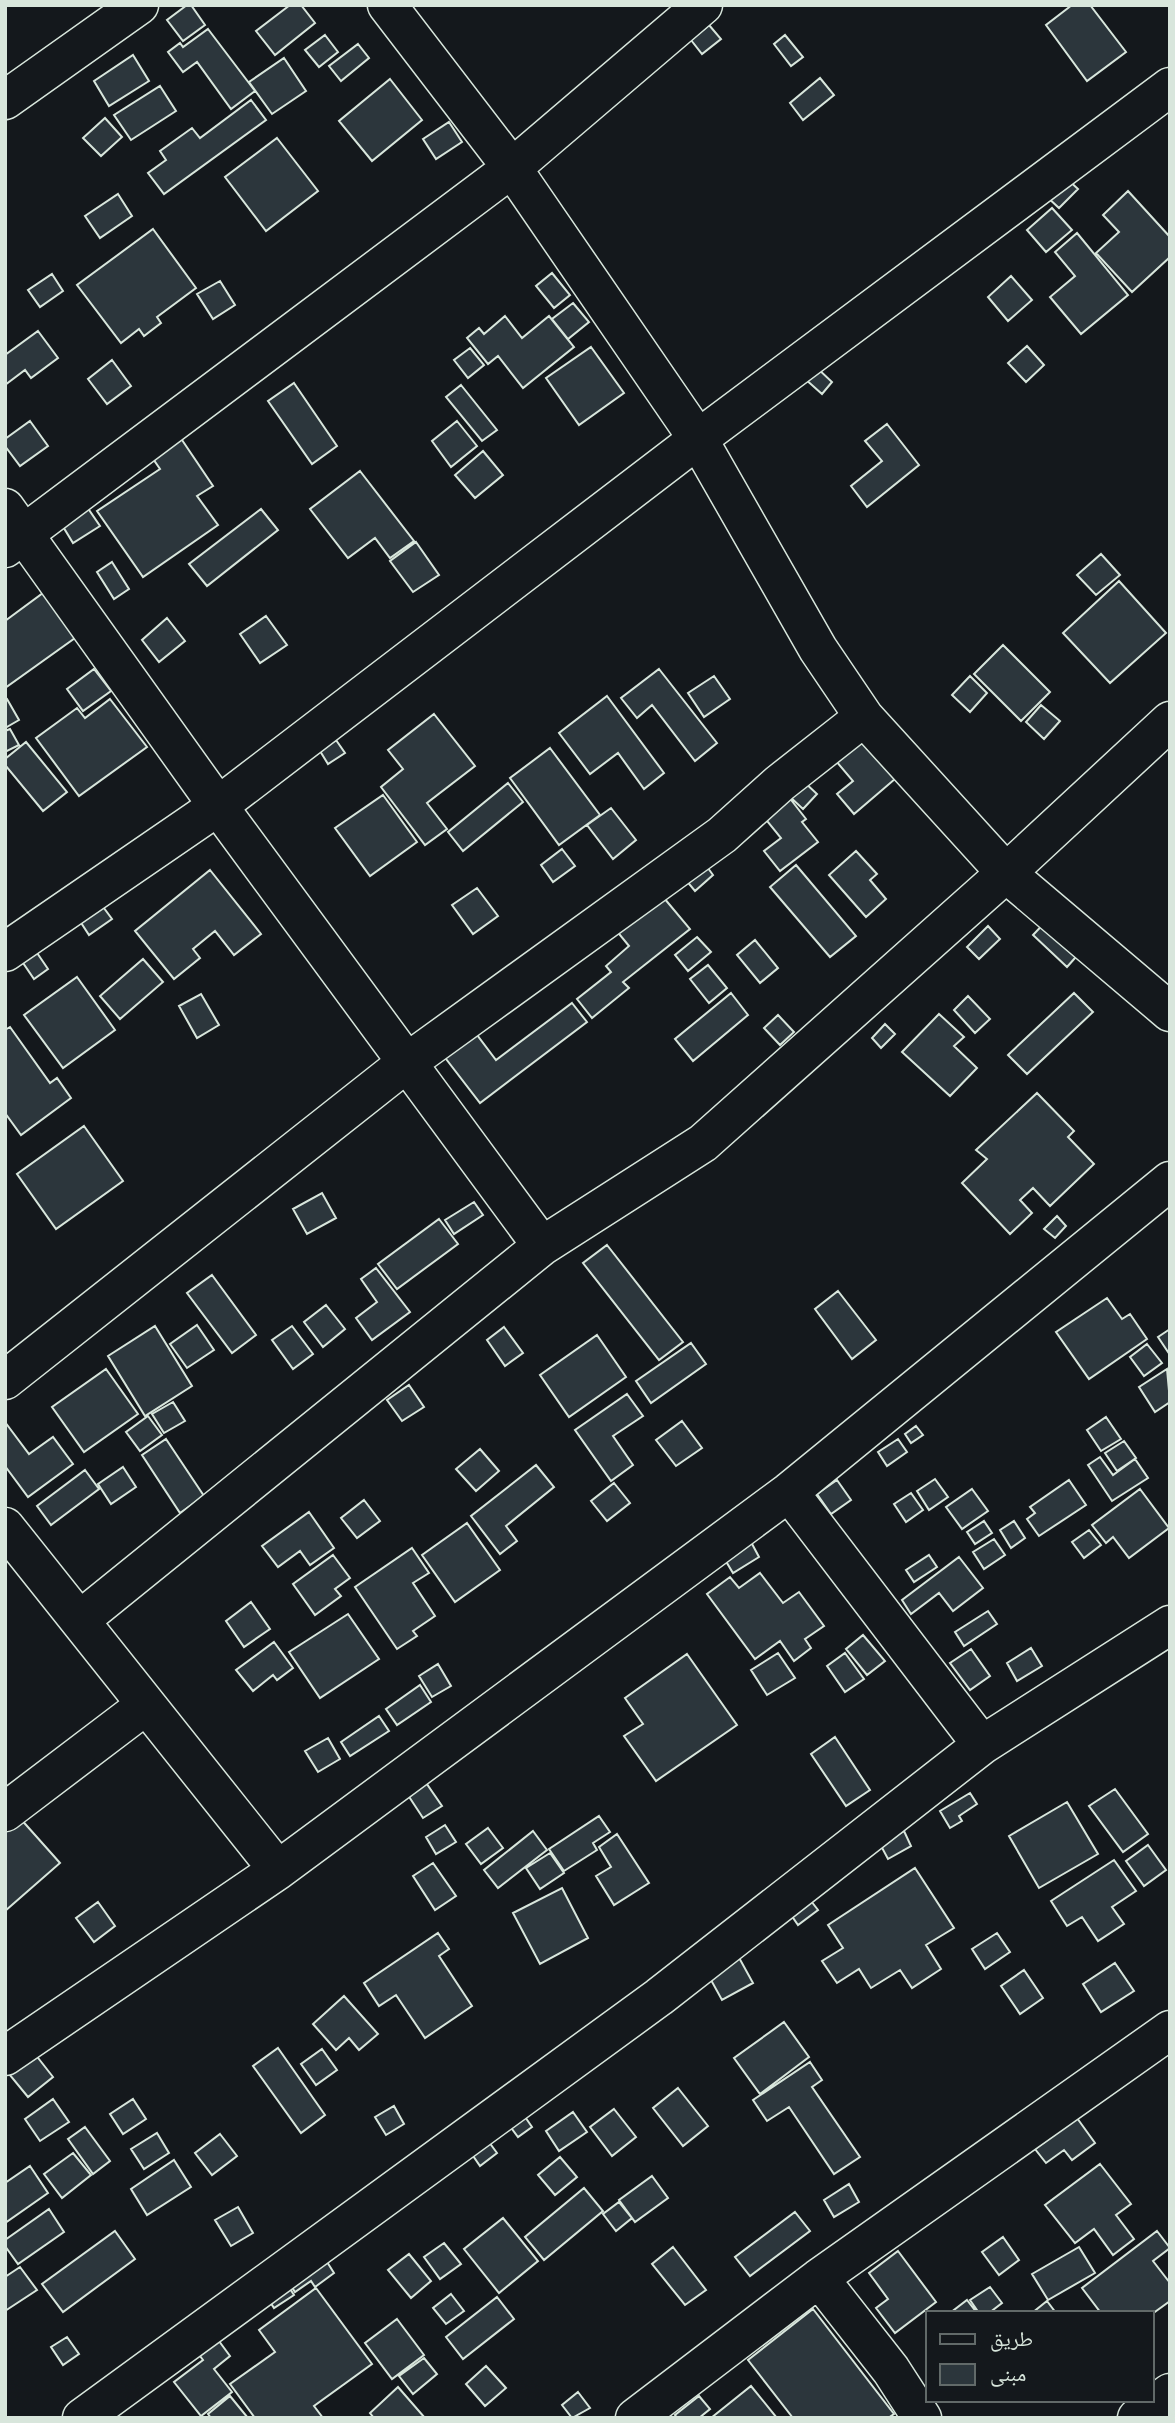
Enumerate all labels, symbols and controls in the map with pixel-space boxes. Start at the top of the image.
legend [926,2311,1154,2402]
text: طريق [990,2324,1033,2354]
text: مبنى [990,2359,1026,2389]

